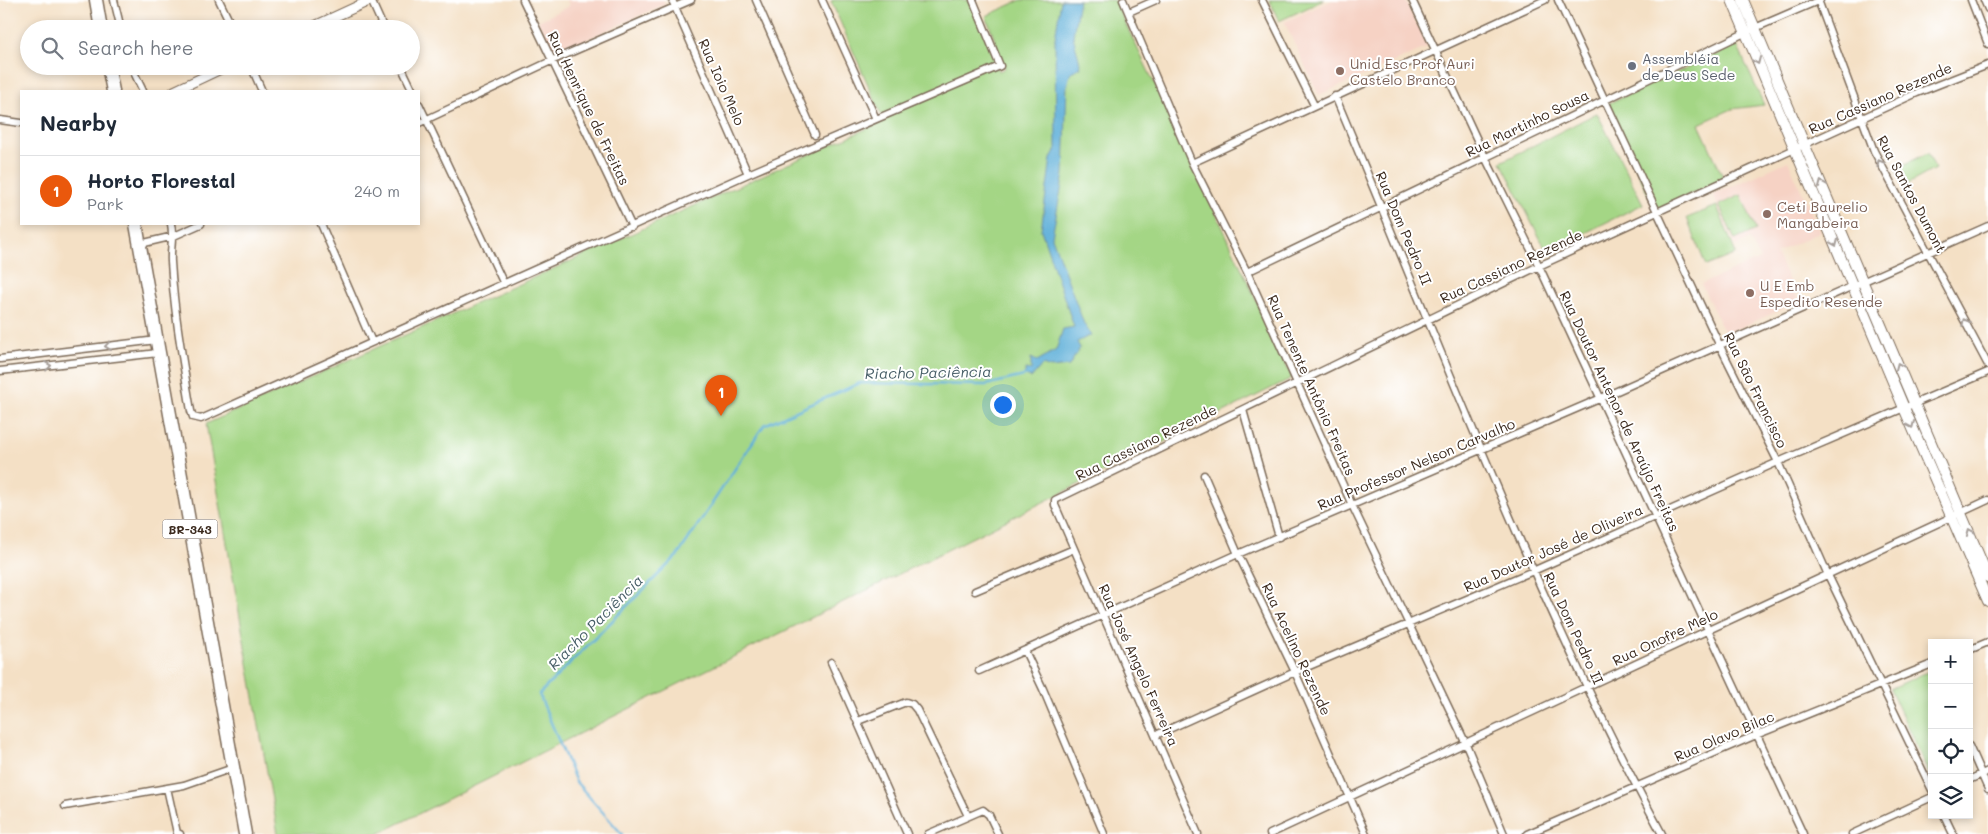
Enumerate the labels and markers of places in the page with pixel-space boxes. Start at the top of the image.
place label: Assembléia de Deus Sede [1642,49,1735,84]
place label: Unid Esc Prof Auri Castelo Branco [1350,54,1475,89]
marker: Assembléia de Deus Sede [1626,60,1638,72]
marker: Unid Esc Prof Auri Castelo Branco [1334,65,1346,77]
place label: Ceti Baurelio Mangabeira [1777,197,1867,232]
marker: Ceti Baurelio Mangabeira [1761,208,1773,220]
place label: U E Emb Espedito Resende [1760,276,1883,311]
marker: U E Emb Espedito Resende [1744,287,1756,299]
pin: 1 [705,375,737,416]

